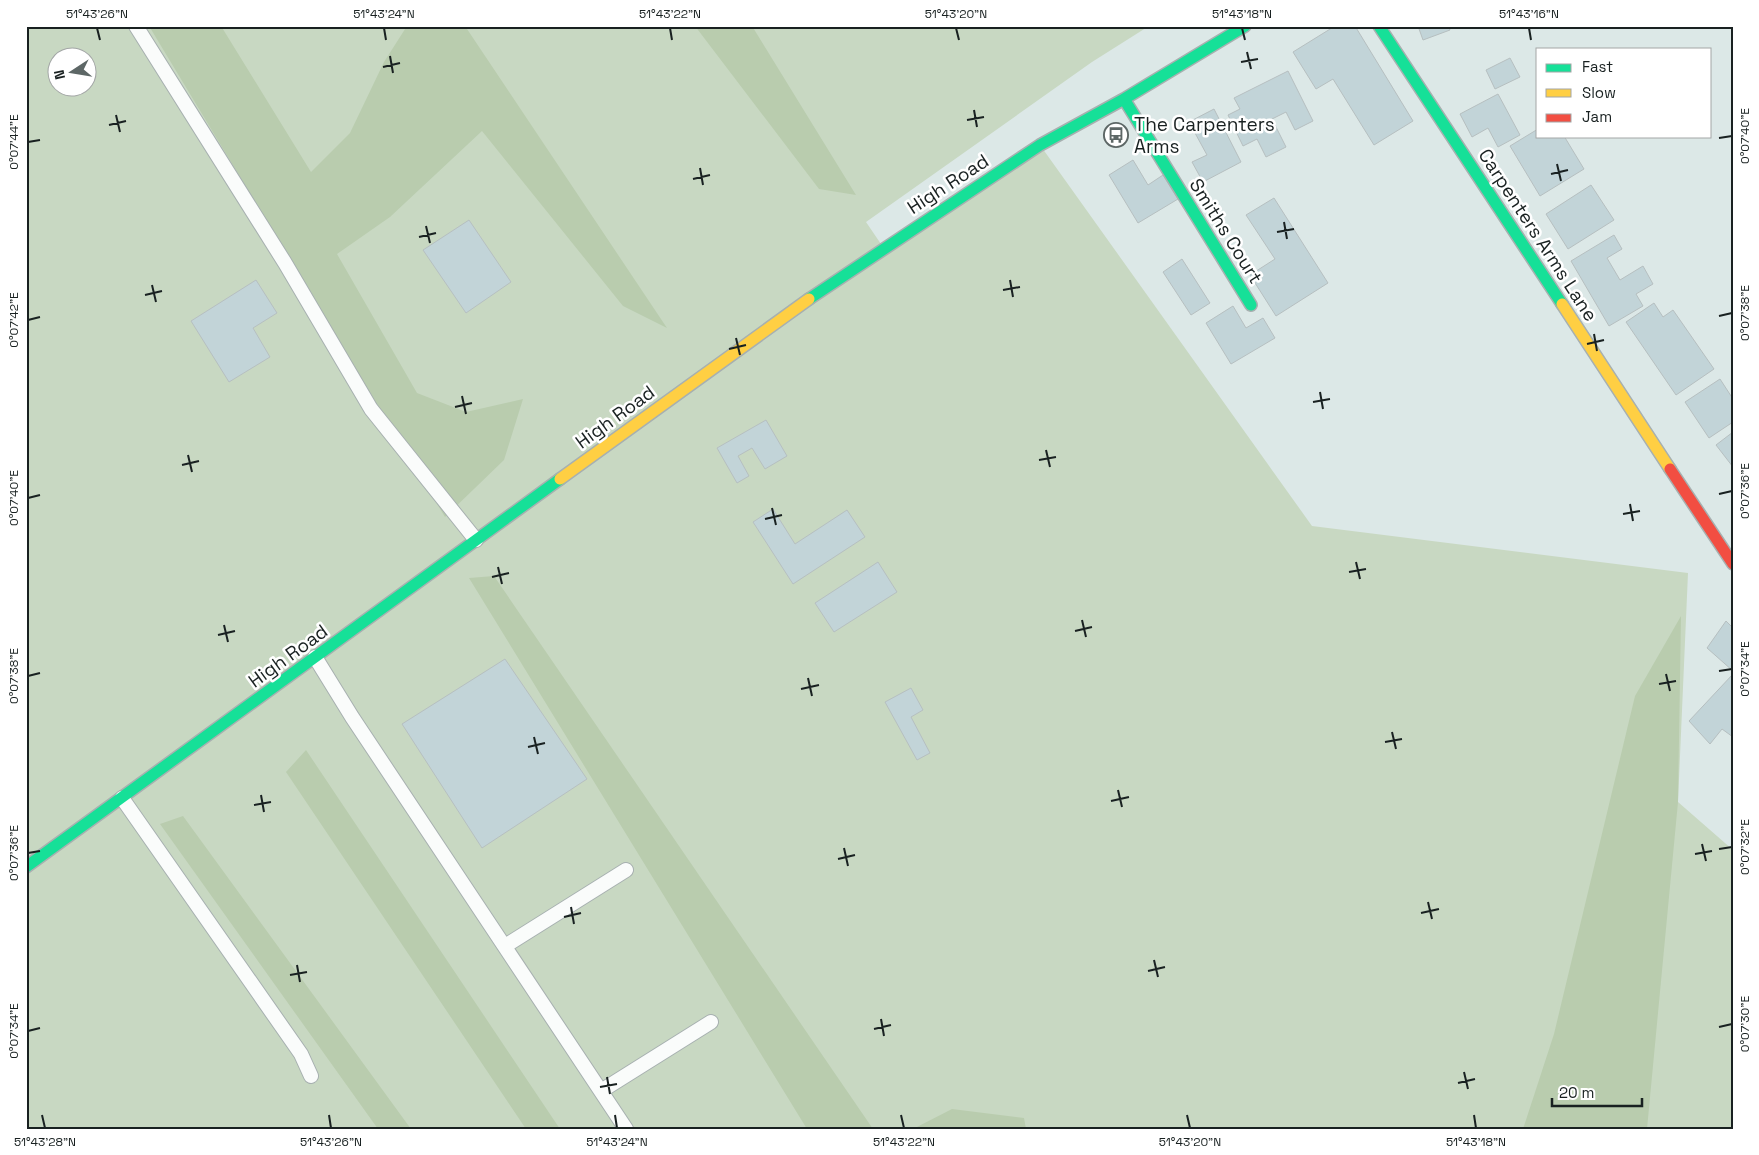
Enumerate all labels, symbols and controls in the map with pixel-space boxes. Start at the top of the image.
text: 51°43'26"N [66,6,128,22]
text: 51°43'24"N [353,6,415,22]
text: 51°43'22"N [639,6,701,22]
text: 51°43'20"N [925,6,987,22]
text: 51°43'18"N [1212,6,1272,22]
text: 51°43'16"N [1499,6,1559,22]
north arrow [48,48,98,98]
legend [1536,48,1712,138]
text: Fast [1582,57,1613,76]
text: N [50,68,69,81]
text: Slow [1582,83,1616,102]
text: Jam [1582,107,1612,126]
text: 0°07'40"E [1737,108,1753,164]
place label: The Carpenters Arms [1134,112,1275,159]
text: 0°07'44"E [6,114,22,170]
bus stop icon: The Carpenters Arms [1103,122,1129,148]
street label: Carpenters Arms Lane [1473,144,1603,326]
street label: High Road [902,148,994,220]
street label: Smiths Court [1184,174,1268,288]
text: 0°07'38"E [1737,285,1753,341]
text: 0°07'42"E [6,292,22,348]
street label: High Road [570,380,660,454]
text: 0°07'36"E [1737,463,1753,519]
text: 0°07'40"E [6,470,22,526]
street label: High Road [243,619,333,693]
text: 0°07'34"E [1737,641,1753,697]
text: 0°07'38"E [6,648,22,704]
text: 0°07'32"E [1737,819,1753,875]
text: 0°07'36"E [6,825,22,881]
text: 0°07'30"E [1737,996,1753,1052]
text: 0°07'34"E [6,1003,22,1059]
scale bar [1552,1075,1642,1107]
text: 20 m [1559,1083,1594,1102]
text: 51°43'28"N [14,1134,76,1150]
text: 51°43'26"N [300,1134,362,1150]
text: 51°43'24"N [586,1134,648,1150]
text: 51°43'22"N [873,1134,935,1150]
text: 51°43'20"N [1159,1134,1221,1150]
text: 51°43'18"N [1446,1134,1506,1150]

